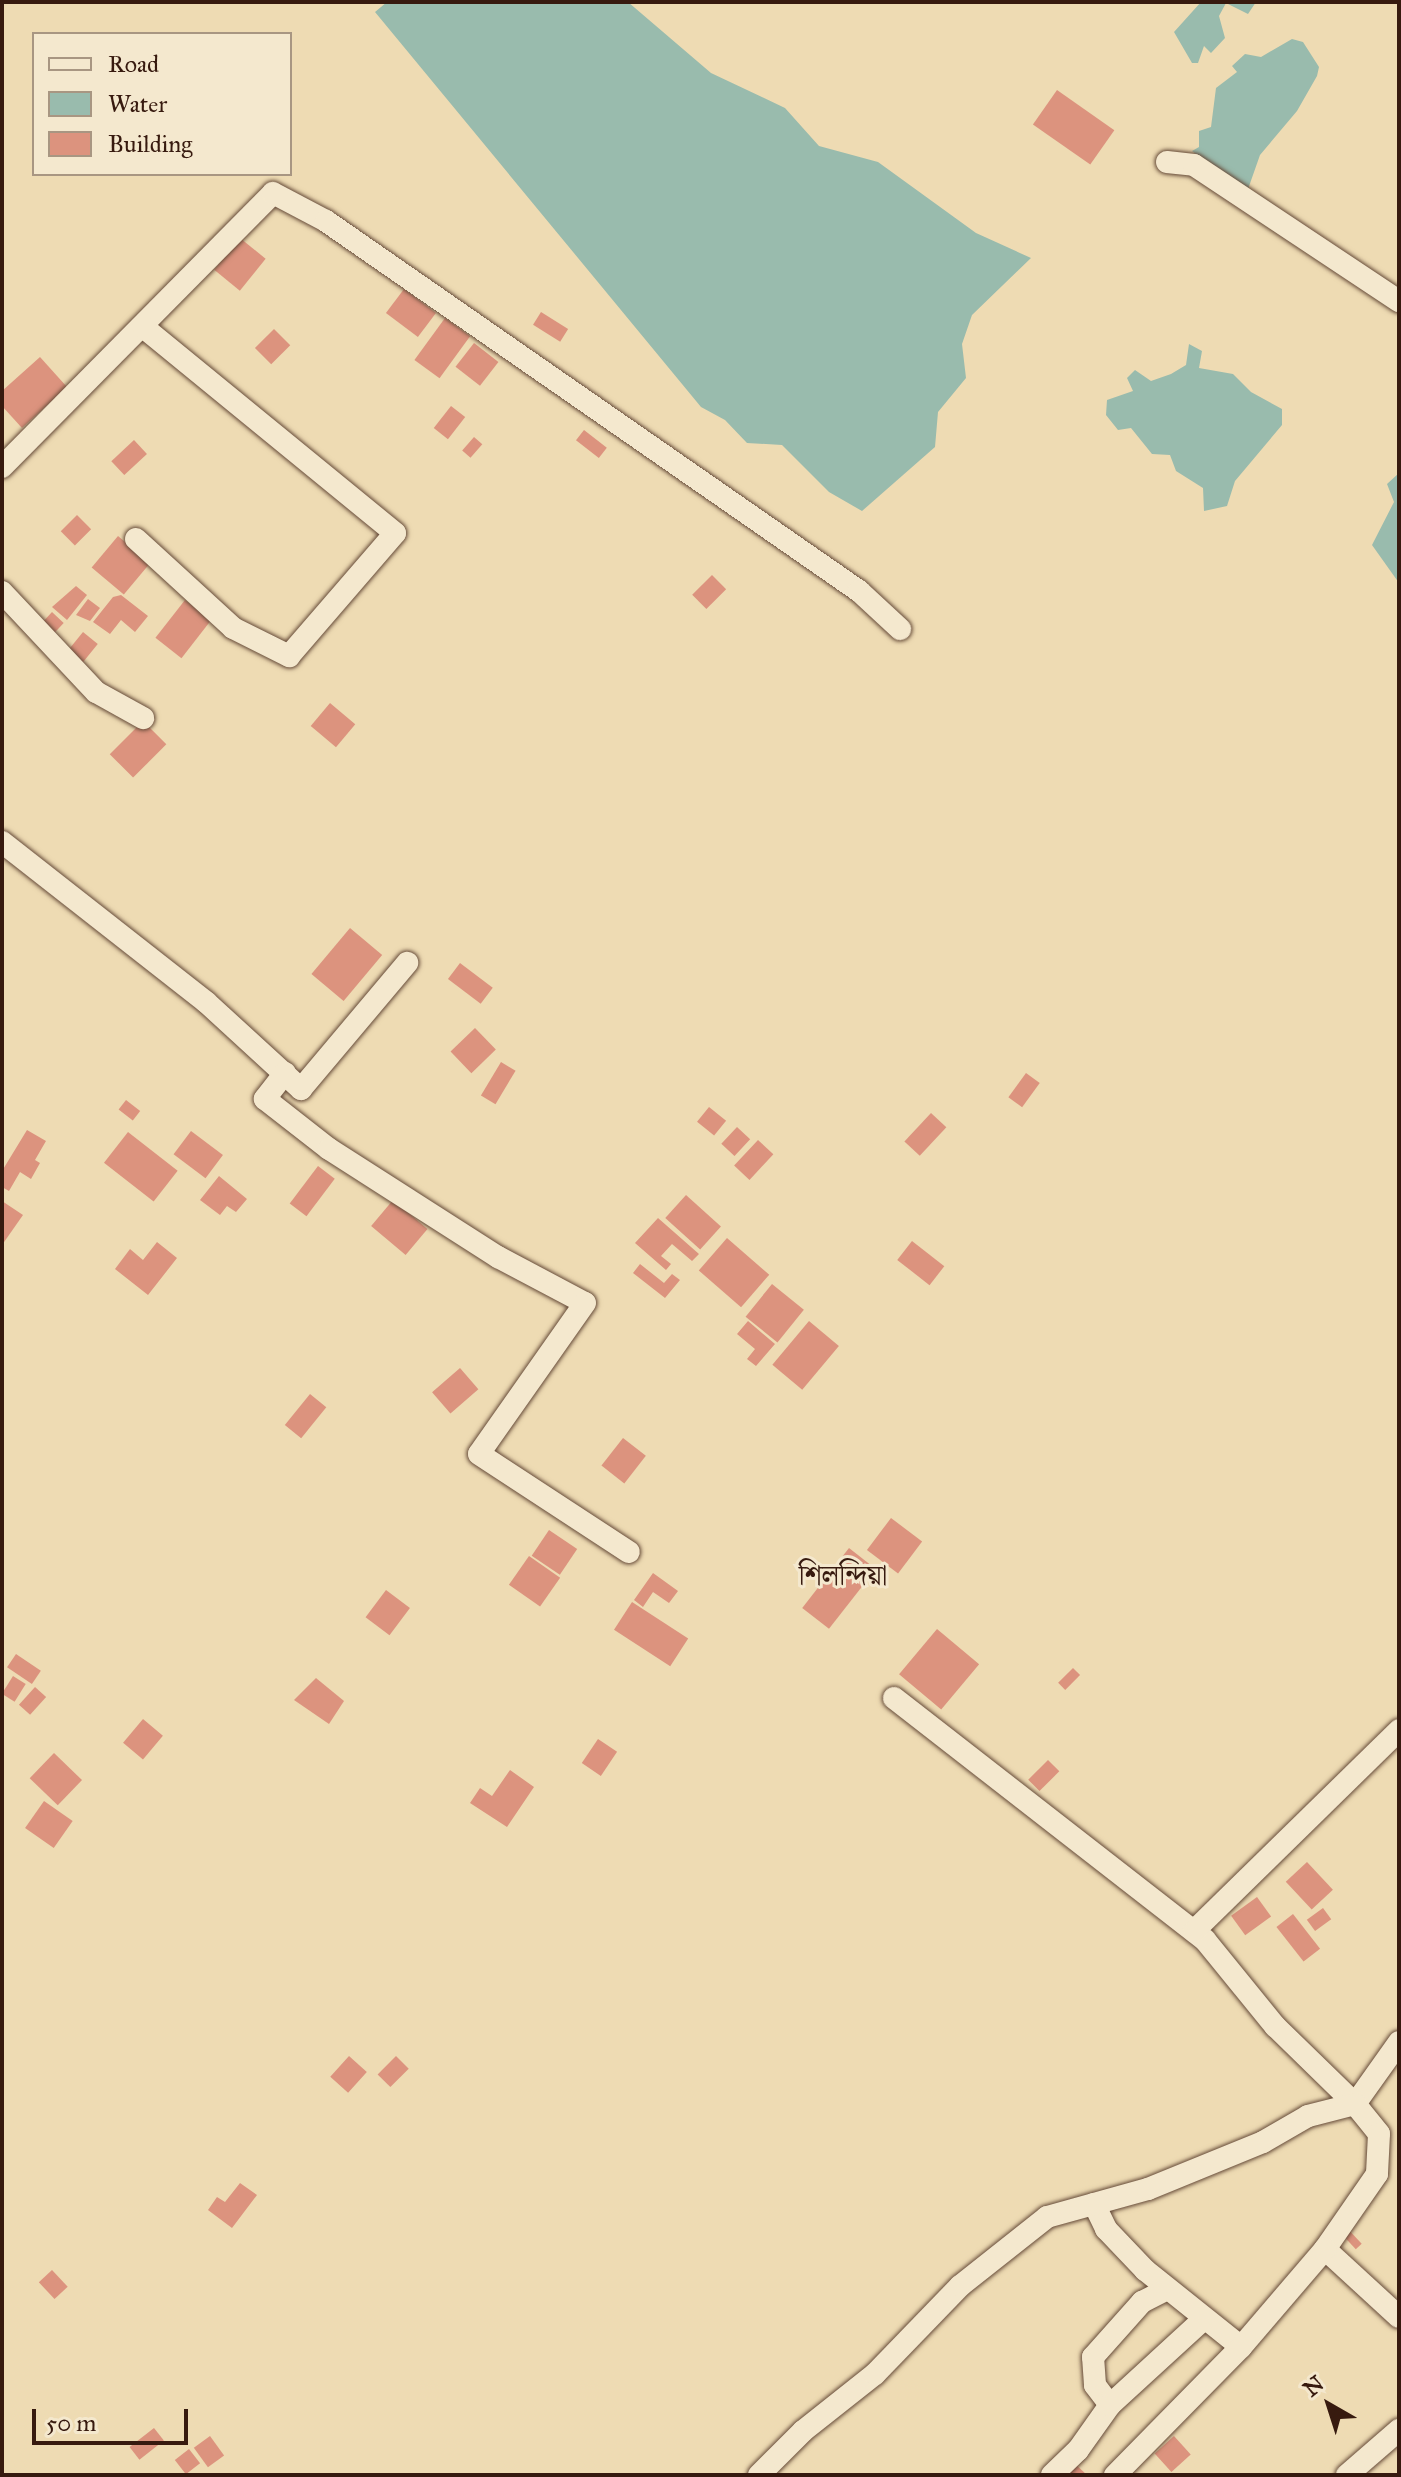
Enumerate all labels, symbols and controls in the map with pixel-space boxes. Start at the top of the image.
legend [32,32,292,176]
text: Road [108,49,159,79]
text: Water [108,89,167,119]
text: Building [108,129,193,159]
district label: শিলন্দিয়া [799,1559,887,1593]
north arrow [1289,2365,1369,2445]
text: N [1298,2370,1329,2402]
scale bar [36,2393,192,2443]
text: 50 m [46,2408,96,2438]

